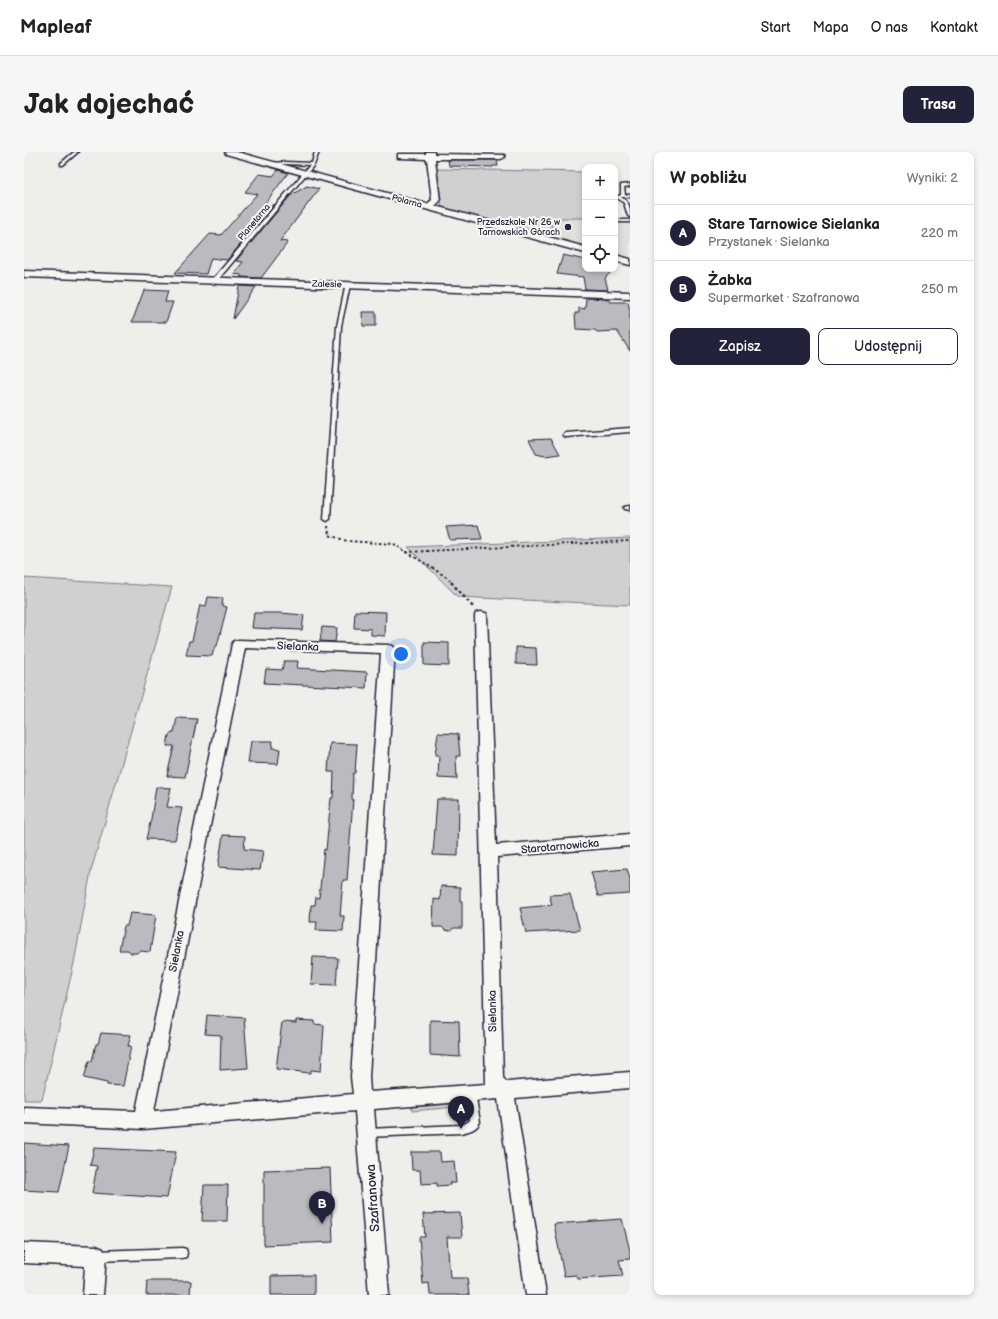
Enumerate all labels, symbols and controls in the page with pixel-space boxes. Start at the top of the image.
text: Mapleaf [20,16,92,39]
text: Start [761,19,791,36]
text: Mapa [813,19,849,36]
text: O nas [871,19,908,36]
text: Kontakt [930,19,978,36]
button: Trasa [903,86,974,123]
text: Jak dojechać [24,88,194,121]
map controls [582,164,618,272]
button: + [582,164,618,200]
text: W pobliżu [670,168,747,188]
text: Wyniki: 2 [907,170,958,186]
street label: Polarna [391,192,423,211]
button: − [582,200,618,236]
street label: Planetarna [236,202,273,243]
text: Stare Tarnowice Sielanka [708,215,880,234]
place label: Przedszkole Nr 26 w Tarnowskich Górach [477,217,560,238]
marker: Przedszkole Nr 26 w Tarnowskich Górach [563,222,573,232]
text: A [679,225,687,241]
text: 220 m [921,225,958,241]
text: Przystanek · Sielanka [708,234,830,250]
button: locate [582,236,618,272]
text: Żabka [708,271,752,290]
street label: Zalesie [311,278,343,291]
text: B [678,281,688,297]
text: 250 m [921,281,958,297]
text: Supermarket · Szafranowa [708,290,860,306]
button: Zapisz [670,328,810,365]
button: Udostępnij [818,328,958,365]
street label: Sielanka [277,639,319,654]
your location [391,644,411,664]
street label: Starotarnowicka [520,837,600,856]
street label: Sielanka [166,929,187,973]
street label: Sielanka [486,990,499,1032]
pin: A [448,1096,474,1129]
street label: Szafranowa [363,1164,383,1232]
pin: B [309,1191,335,1224]

